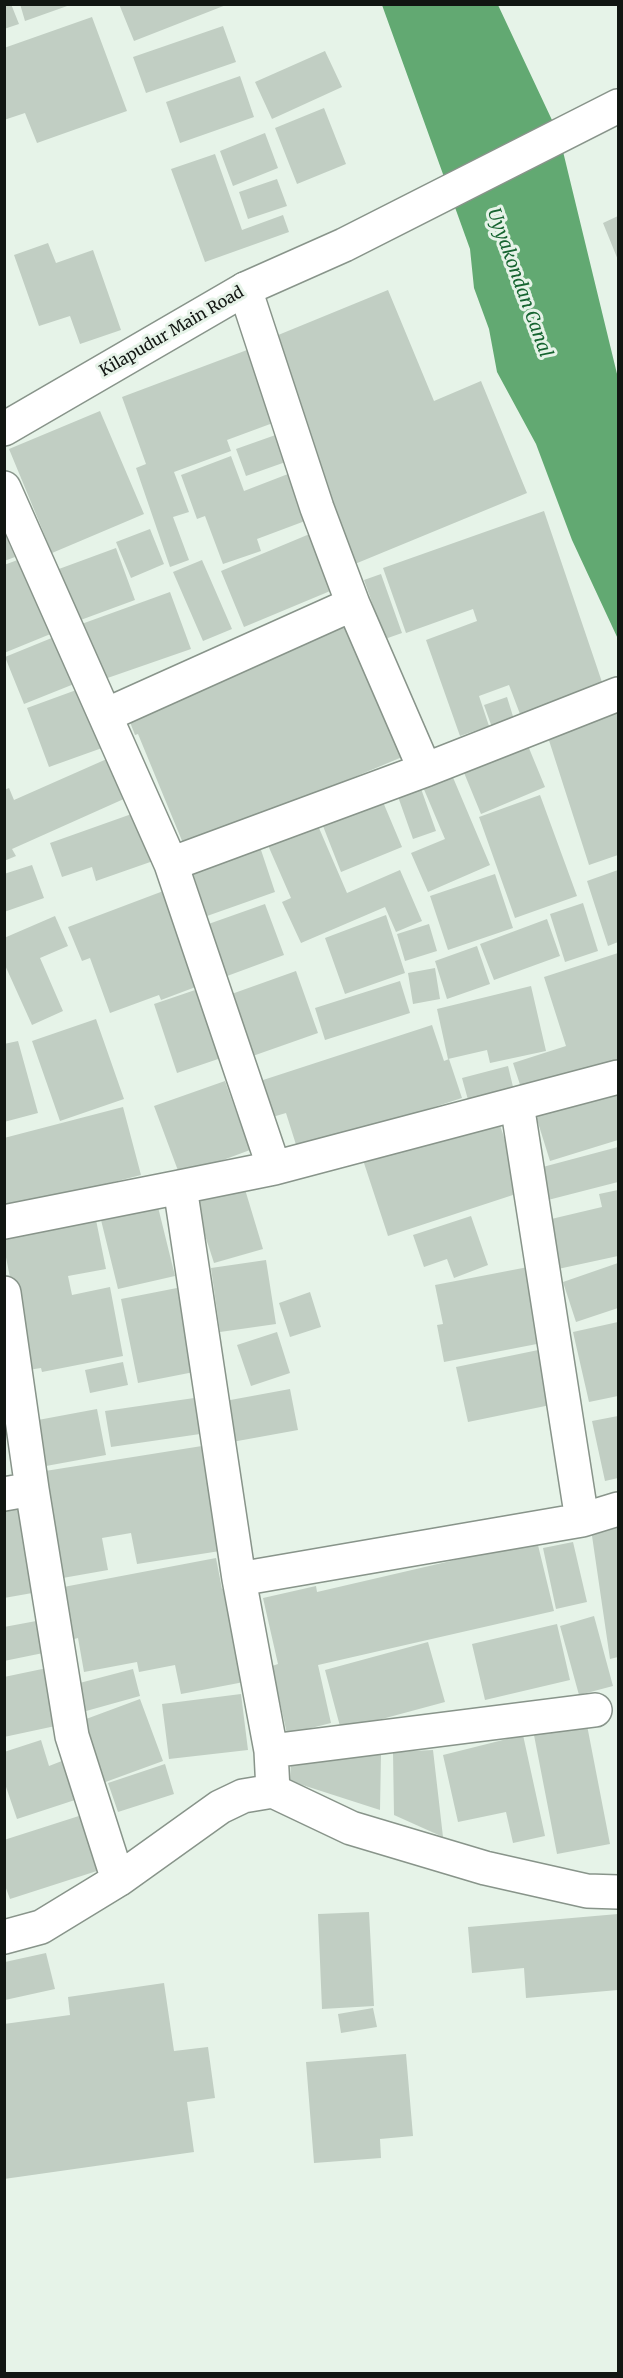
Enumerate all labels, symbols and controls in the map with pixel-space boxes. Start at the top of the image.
water label: Uyyakondan Canal [482,206,556,360]
street label: Kilapudur Main Road [97,283,247,381]

